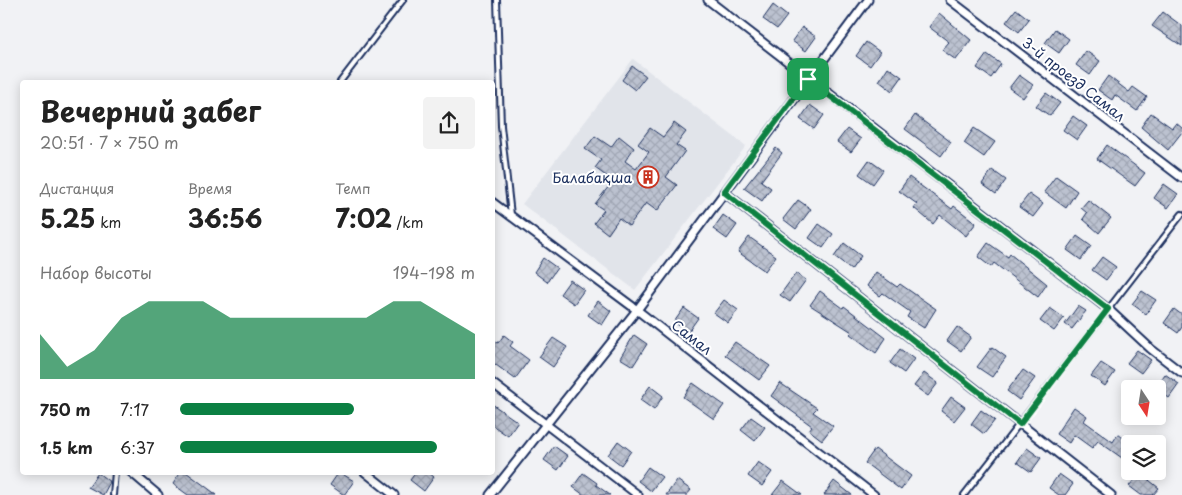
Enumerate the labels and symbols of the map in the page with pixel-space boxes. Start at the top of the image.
street label: 3-й проезд Самал [1018,32,1130,126]
pin [787,58,829,100]
building icon: Балабақша [636,165,660,189]
place label: Балабақша [552,167,632,188]
street label: Самал [667,314,717,360]
north arrow [1121,380,1166,425]

